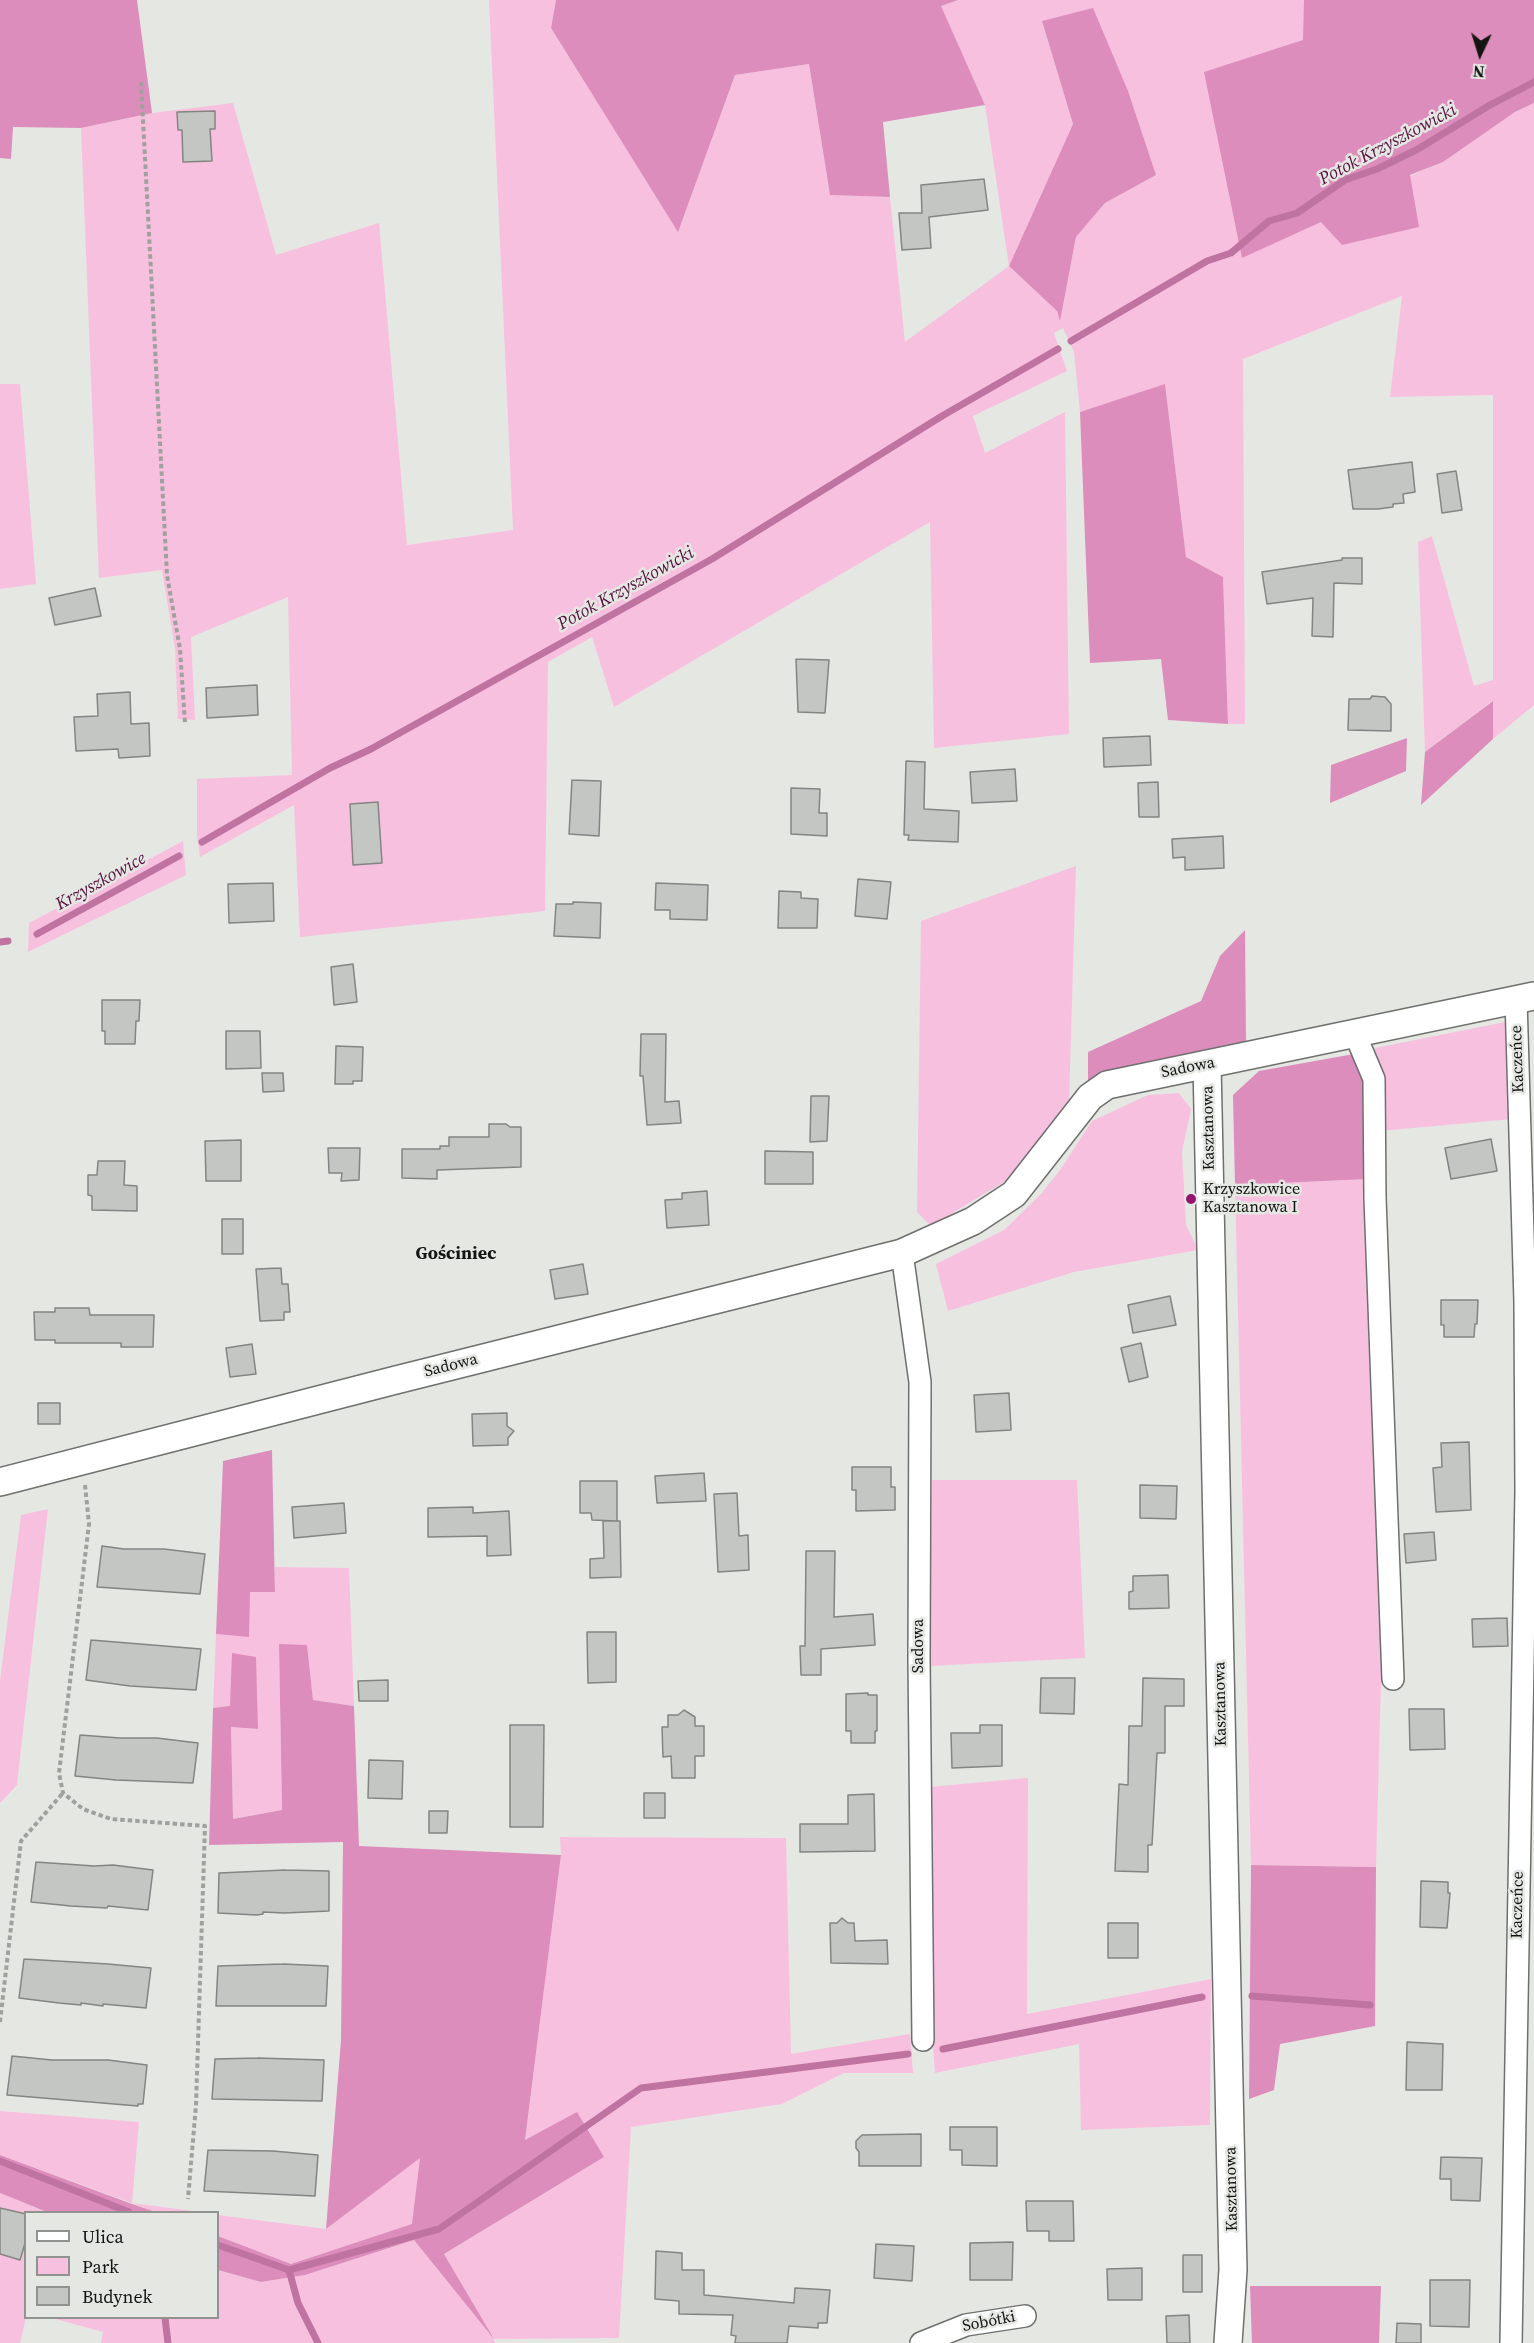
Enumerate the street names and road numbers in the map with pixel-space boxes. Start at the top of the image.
street label: Kaczeńce [1507,1025,1529,1093]
street label: Sadowa [1160,1053,1216,1083]
street label: Kasztanowa [1199,1085,1219,1171]
street label: Sadowa [422,1350,480,1382]
street label: Sadowa [909,1619,929,1673]
street label: Kasztanowa [1211,1661,1231,1747]
street label: Kaczeńce [1508,1871,1528,1939]
street label: Kasztanowa [1222,2146,1242,2232]
street label: Sobótki [961,2307,1017,2337]

